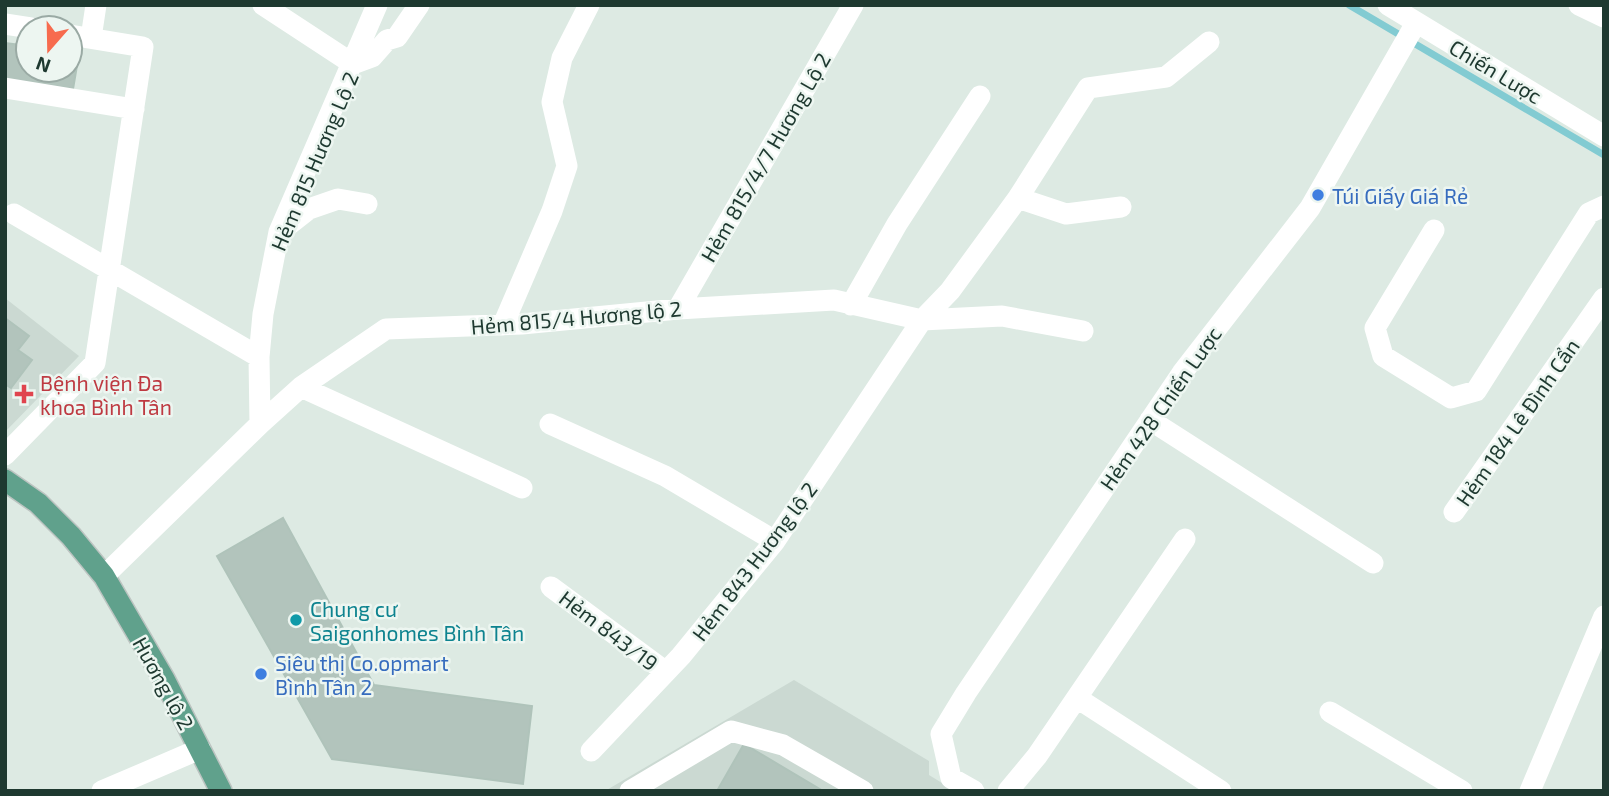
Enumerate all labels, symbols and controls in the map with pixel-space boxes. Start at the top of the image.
north arrow [14,14,84,84]
street label: Chiến Lược [1445,34,1547,108]
street label: Hẻm 815/4/7 Hương Lộ 2 [695,48,835,266]
text: N [33,52,53,79]
street label: Hẻm 815 Hương Lộ 2 [265,68,363,254]
place label: Túi Giấy Giá Rẻ [1332,183,1468,208]
marker: Túi Giấy Giá Rẻ [1310,187,1326,203]
street label: Hẻm 815/4 Hương lộ 2 [470,295,682,339]
street label: Hẻm 428 Chiến Lược [1094,321,1226,495]
street label: Hẻm 184 Lê Đình Cẩn [1450,334,1584,510]
place label: Bệnh viện Đa khoa Bình Tân [40,370,172,419]
marker: Bệnh viện Đa khoa Bình Tân [14,384,34,404]
street label: Hẻm 843 Hương lộ 2 [686,477,822,645]
street label: Hẻm 843/19 [555,585,663,675]
place label: Chung cư Saigonhomes Bình Tân [310,596,524,645]
marker: Chung cư Saigonhomes Bình Tân [288,612,304,628]
street label: Hương lộ 2 [128,632,200,734]
place label: Siêu thị Co.opmart Bình Tân 2 [275,650,449,699]
marker: Siêu thị Co.opmart Bình Tân 2 [253,666,269,682]

